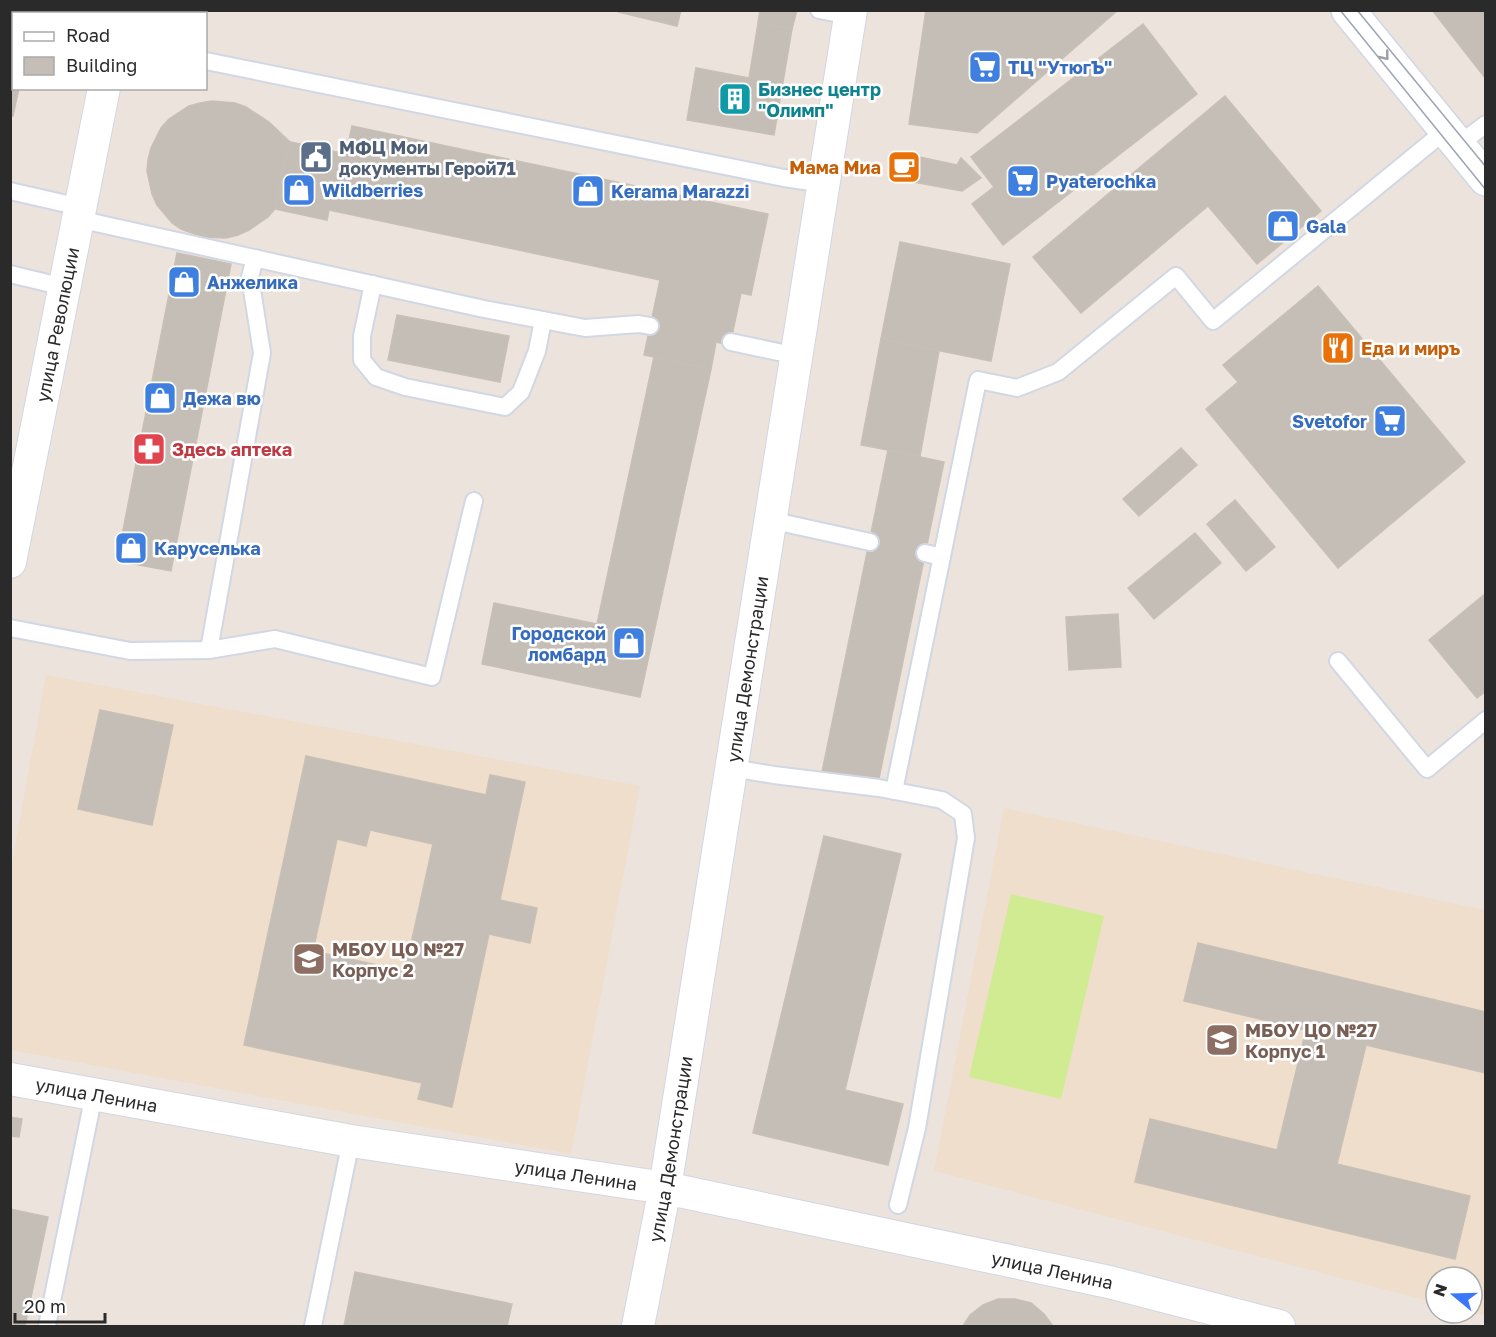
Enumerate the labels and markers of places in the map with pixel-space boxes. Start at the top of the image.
supermarket icon: ТЦ "УтюгЪ" [967,49,1003,85]
place label: ТЦ "УтюгЪ" [1008,56,1112,78]
place label: Бизнес центр "Олимп" [758,78,881,121]
building icon: Бизнес центр "Олимп" [717,81,753,117]
place label: МФЦ Мои документы Герой71 [339,136,516,179]
public building icon: МФЦ Мои документы Герой71 [298,139,334,175]
cafe icon: Мама Миа [886,149,922,185]
place label: Мама Миа [789,156,881,178]
supermarket icon: Pyaterochka [1005,163,1041,199]
place label: Pyaterochka [1046,170,1156,192]
shop icon: Wildberries [281,172,317,208]
shop icon: Kerama Marazzi [570,173,606,209]
place label: Wildberries [322,179,423,201]
place label: Kerama Marazzi [611,180,749,202]
shop icon: Gala [1265,208,1301,244]
place label: Gala [1306,215,1346,237]
shop icon: Анжелика [166,264,202,300]
place label: Анжелика [207,271,298,293]
restaurant icon: Еда и миръ [1320,330,1356,366]
place label: Еда и миръ [1361,337,1460,359]
shop icon: Дежа вю [142,380,178,416]
place label: Дежа вю [183,387,261,409]
supermarket icon: Svetofor [1372,403,1408,439]
place label: Svetofor [1292,410,1367,432]
pharmacy icon: Здесь аптека [131,431,167,467]
place label: Здесь аптека [172,438,292,460]
shop icon: Каруселька [113,530,149,566]
place label: Каруселька [154,537,261,559]
place label: Городской ломбард [511,622,606,665]
shop icon: Городской ломбард [611,625,647,661]
place label: МБОУ ЦО №27 Корпус 2 [332,938,464,981]
school or university icon: МБОУ ЦО №27 Корпус 2 [291,941,327,977]
place label: МБОУ ЦО №27 Корпус 1 [1245,1019,1377,1062]
school or university icon: МБОУ ЦО №27 Корпус 1 [1204,1022,1240,1058]

